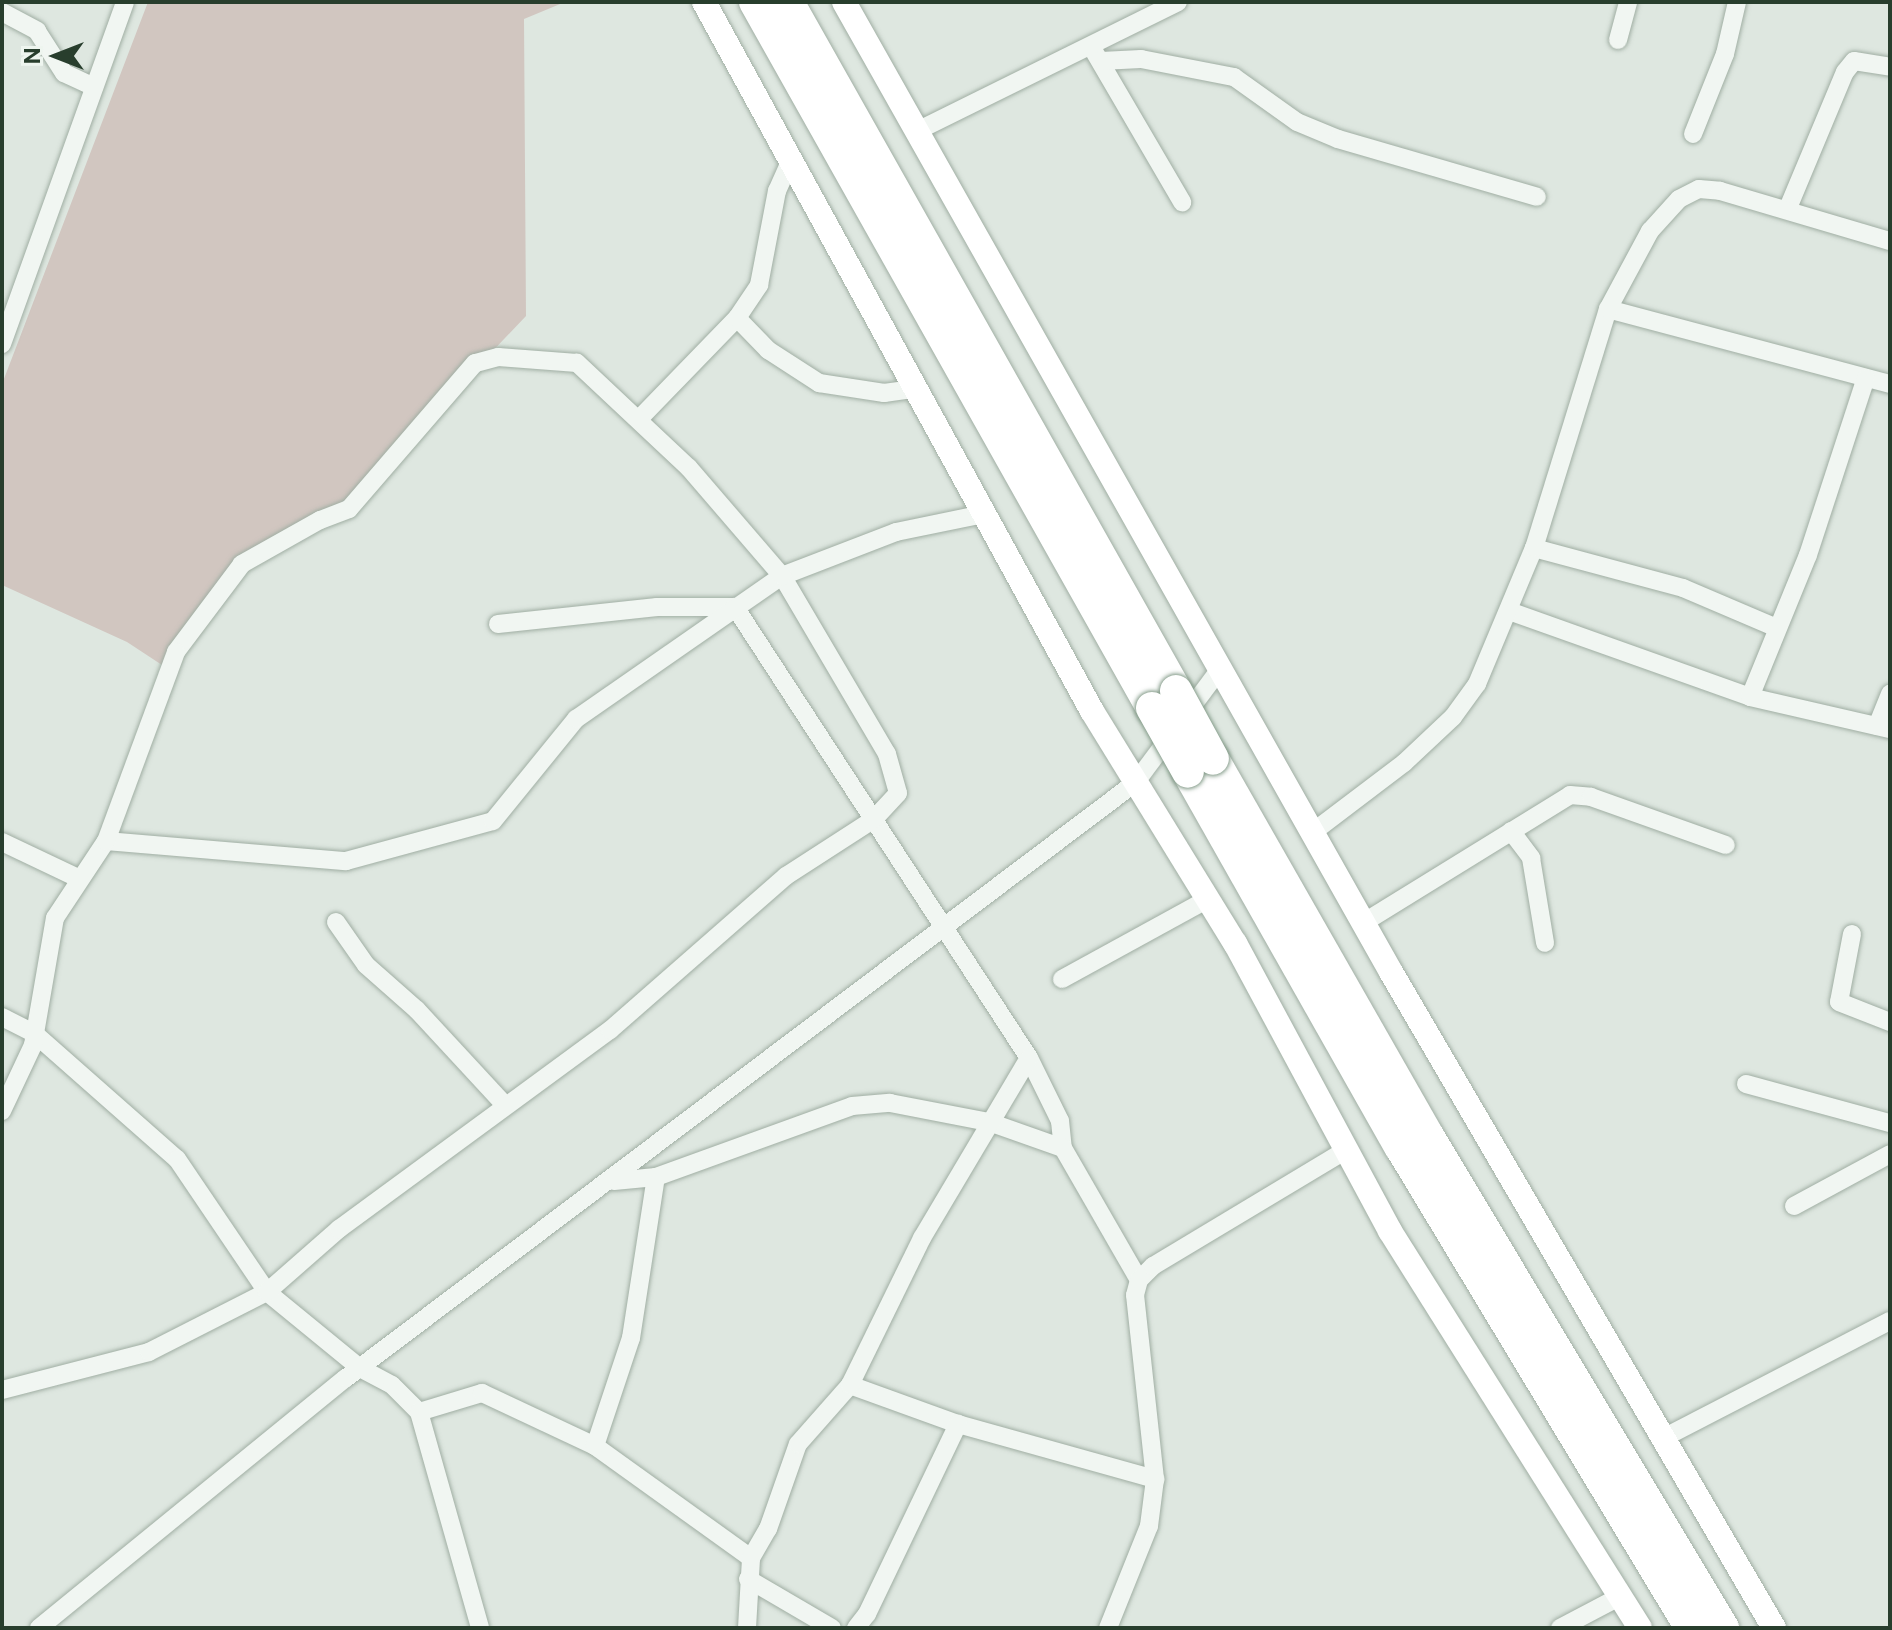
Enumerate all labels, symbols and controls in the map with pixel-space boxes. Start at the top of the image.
north arrow [16,16,96,96]
text: N [19,47,45,65]

